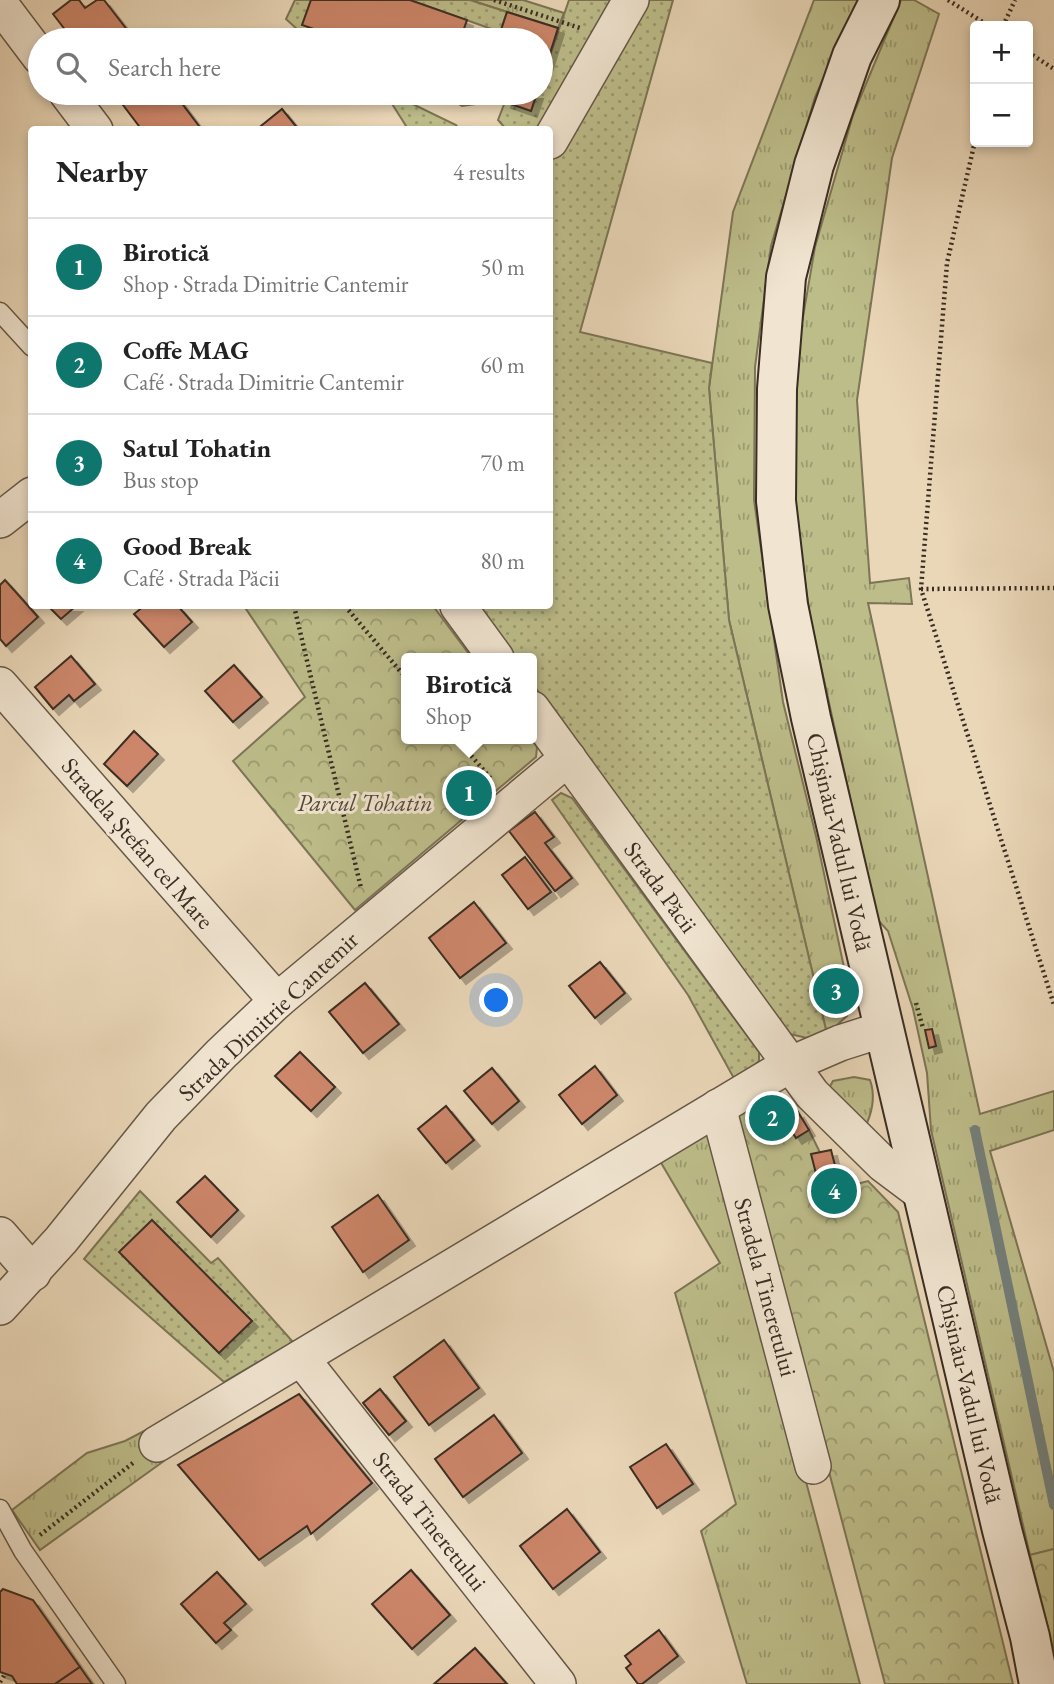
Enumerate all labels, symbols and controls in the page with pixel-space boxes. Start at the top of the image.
map controls [970,21,1033,147]
button: + [970,21,1033,84]
search box [28,28,553,105]
icon: search [52,48,90,86]
text: Search here [108,50,221,84]
button: − [970,84,1033,147]
text: Nearby [56,152,148,191]
text: 4 results [453,157,525,187]
text: Birotică [123,235,209,269]
text: 1 [73,252,85,282]
text: 50 m [480,252,525,282]
text: Shop · Strada Dimitrie Cantemir [123,269,409,299]
text: Coffe MAG [123,333,249,367]
text: 2 [73,350,85,380]
text: 60 m [480,350,525,380]
text: Café · Strada Dimitrie Cantemir [123,367,404,397]
text: Satul Tohatin [123,431,271,465]
text: 3 [73,448,85,478]
text: 70 m [480,448,525,478]
text: Bus stop [123,465,199,495]
text: Good Break [123,529,252,563]
text: 4 [73,546,85,576]
text: 80 m [480,546,525,576]
text: Café · Strada Păcii [123,563,280,593]
popup [401,653,537,744]
text: Birotică [426,667,512,701]
text: Shop [426,701,472,731]
street label: Chișinău-Vadul lui Vodă [800,729,880,955]
street label: Stradela Ștefan cel Mare [55,751,221,935]
pin: 1 [446,767,492,819]
park label: Parcul Tohatin [297,787,433,818]
street label: Strada Păcii [617,835,705,939]
street label: Strada Dimitrie Cantemir [171,924,365,1108]
pin: 3 [813,965,859,1017]
your location [479,983,513,1017]
pin: 2 [749,1092,795,1144]
pin: 4 [811,1165,857,1217]
street label: Stradela Tineretului [727,1194,805,1380]
street label: Chișinău-Vadul lui Vodă [930,1281,1010,1507]
street label: Strada Tineretului [366,1445,494,1597]

